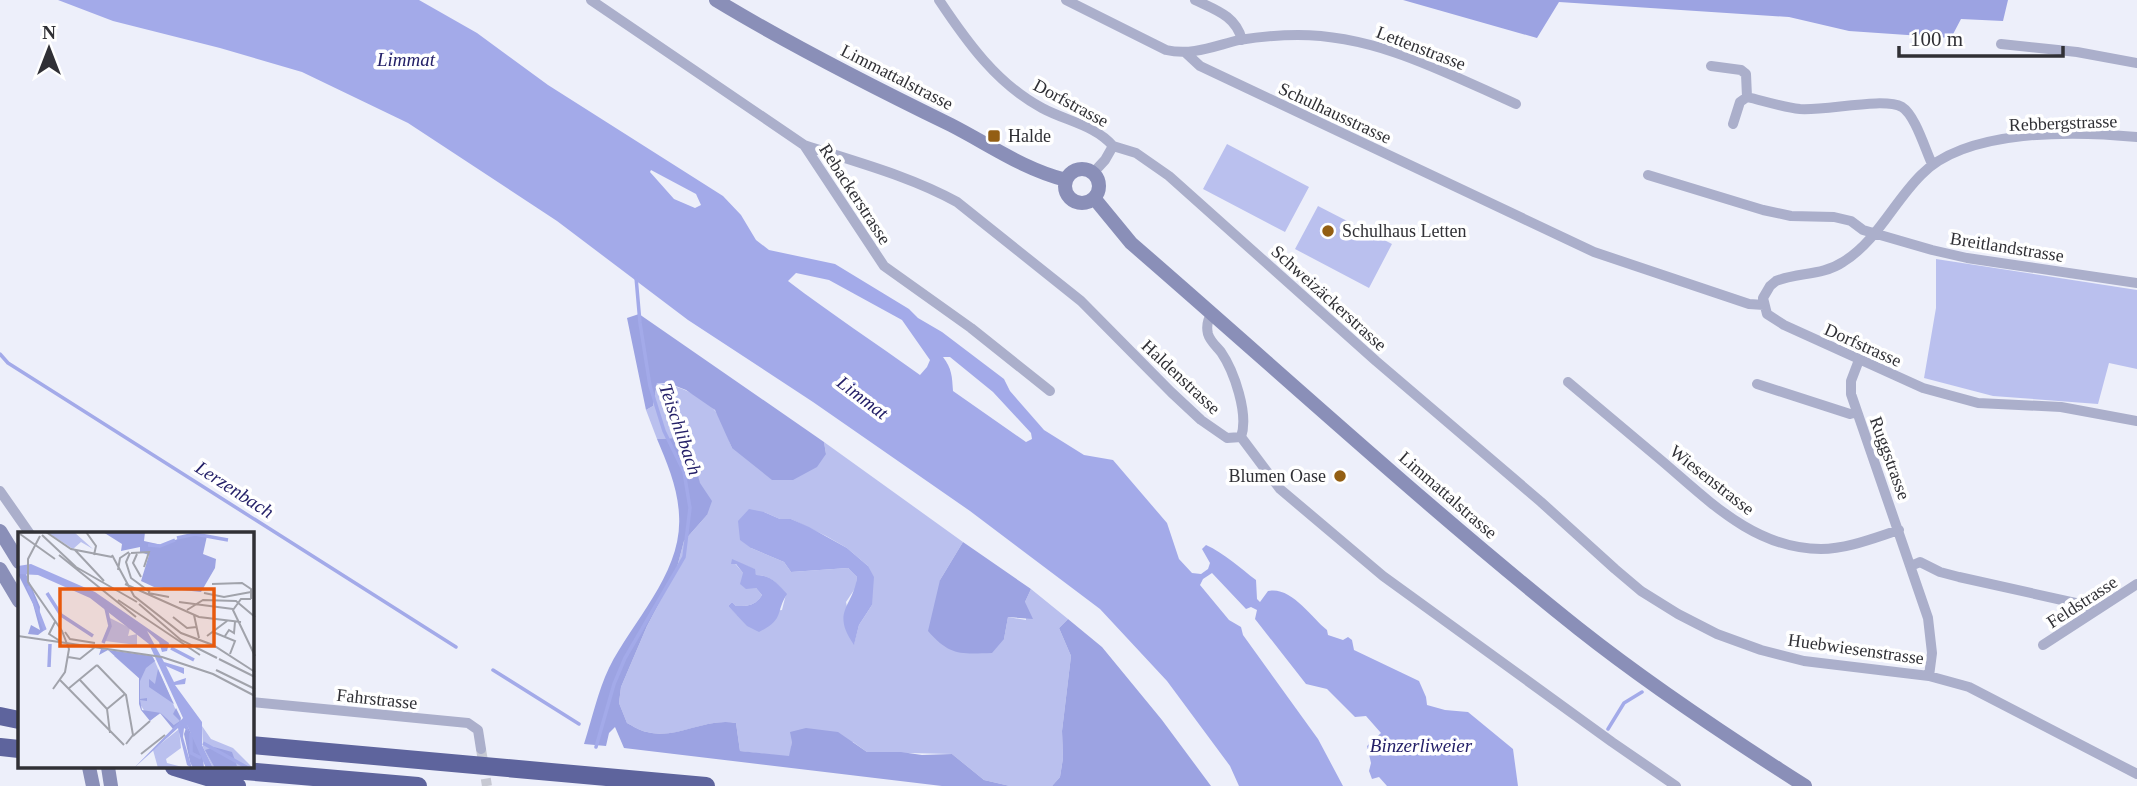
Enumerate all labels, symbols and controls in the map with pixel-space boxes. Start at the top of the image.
north arrow [14,14,84,84]
scale bar [1899,14,2064,58]
text: N [42,22,56,43]
street label: Lettenstrasse [1374,22,1468,74]
text: 100 m [1910,27,1963,51]
street label: Limmattalstrasse [838,40,956,114]
water label: Limmat [376,49,436,70]
street label: Dorfstrasse [1030,75,1112,131]
street label: Schulhausstrasse [1275,78,1395,148]
street label: Rebbergstrasse [2008,111,2118,135]
place label: Halde [1008,126,1051,146]
marker: Halde [986,128,1002,144]
street label: Rebackerstrasse [815,140,895,248]
place label: Schulhaus Letten [1342,221,1466,241]
marker: Schulhaus Letten [1320,223,1336,239]
street label: Breitlandstrasse [1949,228,2065,266]
street label: Schweizäckerstrasse [1267,241,1391,355]
street label: Dorfstrasse [1821,319,1905,371]
street label: Haldenstrasse [1138,336,1224,418]
water label: Limmat [832,371,893,424]
water label: Teischlibach [655,381,706,478]
street label: Ruggstrasse [1866,414,1914,502]
street label: Wiesenstrasse [1666,441,1758,519]
street label: Limmattalstrasse [1395,447,1501,543]
water label: Lerzenbach [191,456,278,522]
place label: Blumen Oase [1229,466,1326,486]
marker: Blumen Oase [1332,468,1348,484]
inset map [18,532,254,768]
street label: Feldstrasse [2043,572,2121,632]
street label: Huebwiesenstrasse [1787,630,1925,668]
street label: Fahrstrasse [336,685,418,713]
water label: Binzerliweier [1370,735,1473,756]

